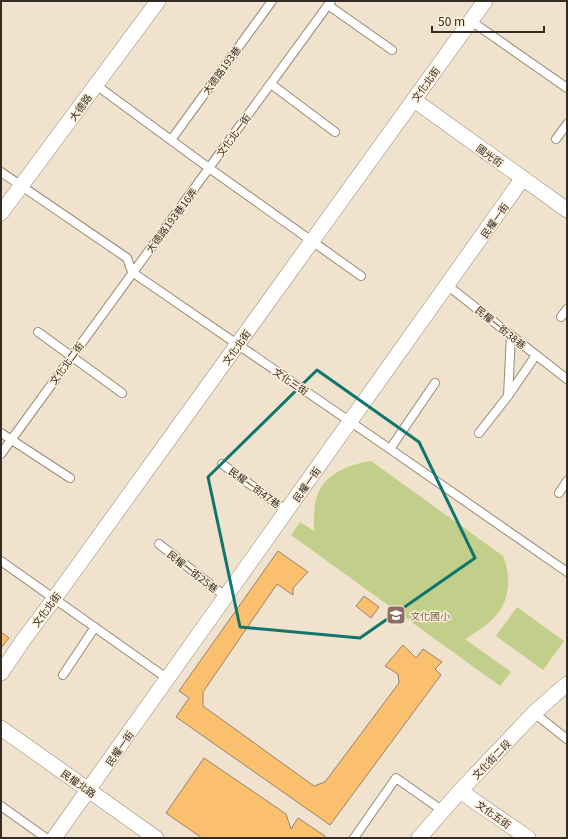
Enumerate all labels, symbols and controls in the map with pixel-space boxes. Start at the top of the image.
scale bar [432,8,544,34]
text: 50 m [438,12,465,29]
street label: 大德路193巷 [198,43,244,97]
street label: 文化北街 [407,63,443,105]
street label: 大德路 [65,90,95,124]
street label: 文化北一街 [212,110,254,160]
street label: 國光街 [473,140,507,170]
street label: 大德路193巷16弄 [142,184,200,256]
street label: 民權一街 [476,199,512,241]
street label: 民權一街38巷 [473,302,529,352]
street label: 文化北街 [218,326,254,368]
street label: 文化北二街 [45,338,87,388]
street label: 文化三街 [270,364,312,398]
street label: 民權一街47巷 [226,463,284,511]
street label: 民權一街 [288,463,324,505]
street label: 民權一街25巷 [164,546,222,596]
street label: 文化北街 [28,589,64,629]
school or university icon: 文化國小 [385,604,407,626]
place label: 文化國小 [410,608,450,623]
street label: 民權一街 [101,727,137,769]
street label: 文化街二段 [468,736,514,782]
street label: 民權北路 [58,765,100,801]
street label: 文化五街 [473,796,515,832]

